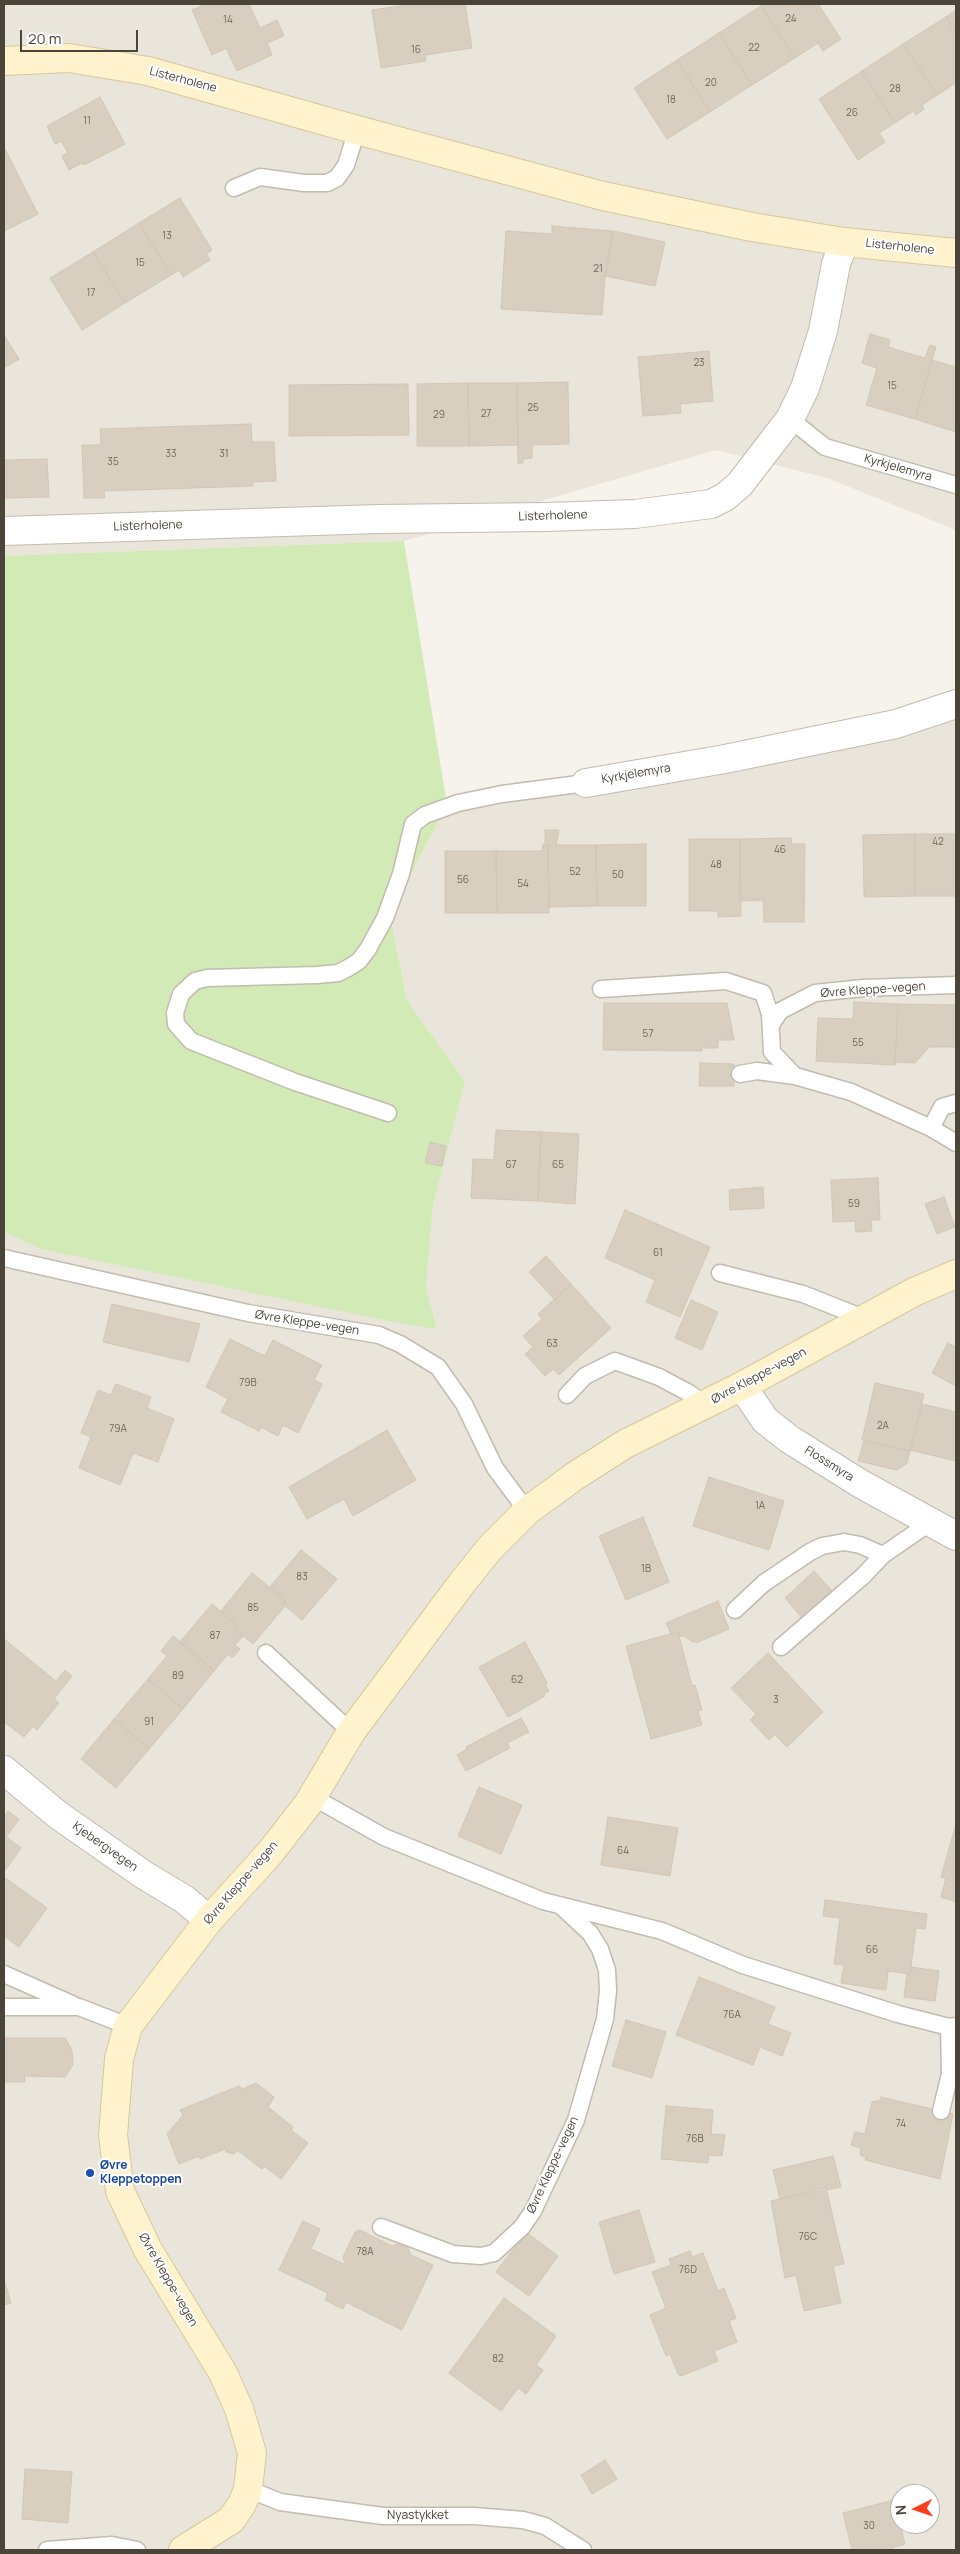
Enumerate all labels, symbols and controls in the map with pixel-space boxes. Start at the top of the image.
house number: 24 [785,13,797,25]
house number: 14 [223,14,233,26]
scale bar [22,20,140,52]
text: 20 m [28,28,61,49]
house number: 22 [748,42,760,54]
house number: 16 [411,44,421,56]
street label: Listerholene [148,64,218,96]
house number: 20 [705,77,717,89]
house number: 28 [889,83,901,95]
house number: 18 [666,94,676,106]
house number: 26 [846,107,858,119]
house number: 11 [83,115,91,127]
house number: 13 [162,230,172,242]
street label: Listerholene [865,236,935,258]
house number: 15 [135,257,145,269]
house number: 21 [593,263,603,275]
house number: 17 [87,287,95,299]
house number: 23 [693,357,705,369]
house number: 15 [887,380,897,392]
house number: 25 [527,402,539,414]
house number: 27 [481,408,491,420]
house number: 29 [433,409,445,421]
house number: 33 [165,448,177,460]
house number: 31 [219,448,229,460]
street label: Kyrkjelemyra [862,451,934,485]
house number: 35 [107,456,119,468]
street label: Listerholene [518,508,588,524]
street label: Listerholene [113,518,183,534]
street label: Kyrkjelemyra [600,761,672,787]
house number: 42 [932,836,944,848]
house number: 46 [774,844,786,856]
house number: 48 [710,859,722,871]
house number: 52 [569,866,581,878]
house number: 50 [612,869,624,881]
house number: 56 [457,874,469,886]
house number: 54 [517,878,529,890]
street label: Øvre Kleppe-vegen [820,979,926,1001]
house number: 57 [643,1028,653,1040]
house number: 55 [852,1037,864,1049]
house number: 67 [505,1159,517,1171]
house number: 65 [552,1159,564,1171]
house number: 59 [848,1198,860,1210]
house number: 61 [653,1247,663,1259]
street label: Øvre Kleppe-vegen [254,1308,360,1338]
house number: 63 [546,1338,558,1350]
street label: Øvre Kleppe-vegen [709,1345,809,1407]
house number: 79B [239,1377,257,1389]
house number: 2A [877,1420,889,1432]
house number: 79A [109,1423,127,1435]
street label: Flossmyra [802,1443,856,1485]
house number: 1A [755,1500,765,1512]
house number: 1B [641,1563,651,1575]
house number: 83 [296,1571,308,1583]
house number: 85 [247,1602,259,1614]
house number: 87 [210,1630,220,1642]
house number: 89 [172,1670,184,1682]
house number: 62 [511,1674,523,1686]
house number: 3 [773,1694,779,1706]
house number: 91 [144,1716,154,1728]
street label: Kjebergvegen [70,1819,140,1875]
street label: Øvre Kleppe-vegen [201,1839,281,1927]
house number: 64 [617,1845,629,1857]
house number: 66 [866,1944,878,1956]
house number: 76A [723,2009,741,2021]
street label: Øvre Kleppe-vegen [524,2114,582,2216]
house number: 74 [896,2118,906,2130]
house number: 76B [686,2133,704,2145]
place label: Øvre Kleppetoppen [100,2159,182,2187]
marker: Øvre Kleppetoppen [84,2167,96,2179]
street label: Øvre Kleppe-vegen [135,2231,201,2329]
house number: 76C [799,2231,817,2243]
house number: 78A [356,2246,374,2258]
house number: 76D [679,2264,697,2276]
house number: 82 [492,2353,504,2365]
north arrow [890,2484,940,2534]
text: N [891,2504,910,2516]
street label: Nyastykket [387,2509,449,2523]
house number: 30 [863,2520,875,2532]

